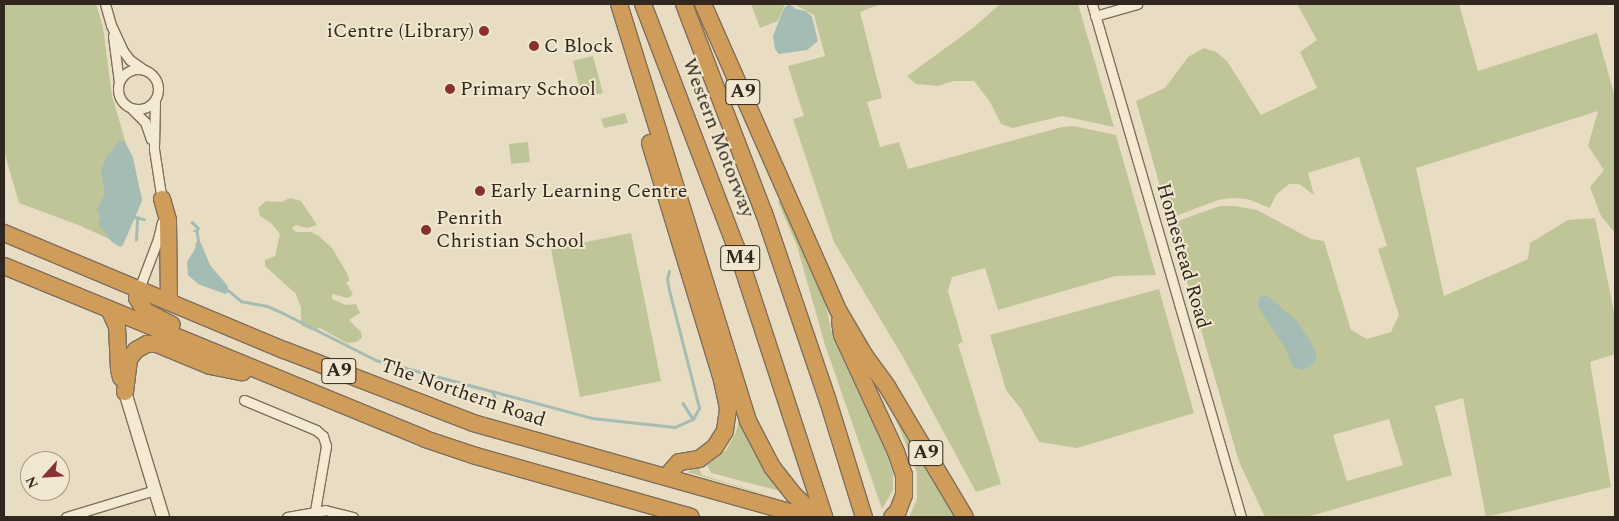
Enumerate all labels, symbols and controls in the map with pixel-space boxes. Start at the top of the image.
place label: iCentre (Library) [327,19,474,43]
marker: iCentre (Library) [478,25,490,37]
place label: C Block [544,34,614,58]
marker: C Block [528,40,540,52]
street label: Western Motorway [677,55,759,221]
road number: A9 [724,75,762,108]
place label: Primary School [460,77,596,101]
marker: Primary School [444,83,456,95]
place label: Early Learning Centre [490,179,687,203]
street label: Homestead Road [1151,180,1215,332]
marker: Early Learning Centre [474,185,486,197]
place label: Penrith Christian School [436,206,584,253]
marker: Penrith Christian School [420,224,432,236]
road number: M4 [720,242,760,274]
road number: A9 [320,354,358,388]
street label: The Northern Road [378,354,548,432]
road number: A9 [907,436,945,469]
north arrow [20,451,70,501]
text: N [20,473,44,492]

